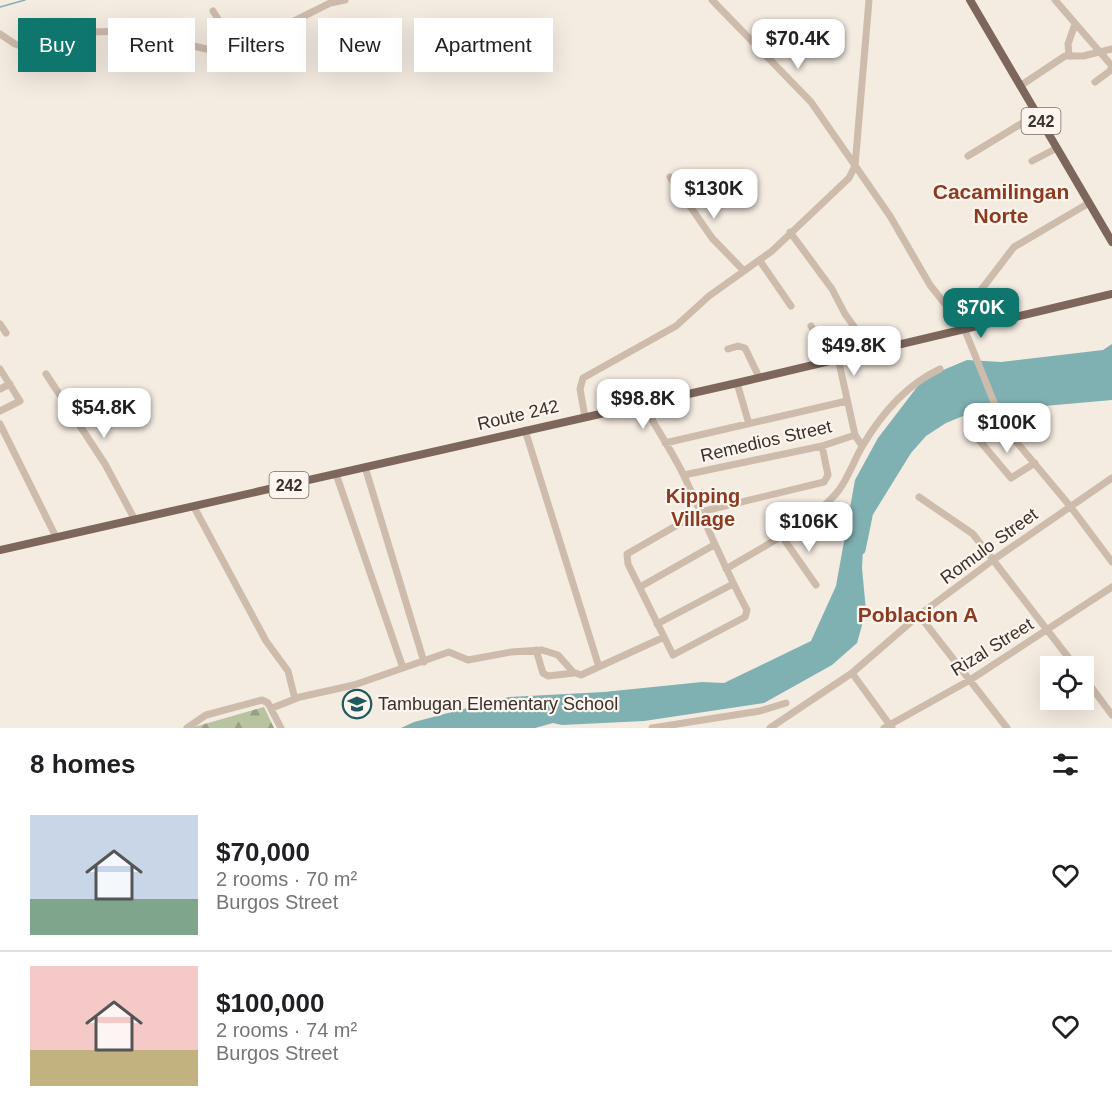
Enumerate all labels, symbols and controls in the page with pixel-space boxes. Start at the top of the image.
chip: Buy [18,18,96,72]
chip: Rent [108,18,195,72]
chip: Filters [207,18,306,72]
chip: New [318,18,402,72]
chip: Apartment [414,18,553,72]
pin: $70.4K [749,19,847,70]
text: $70.4K [766,27,830,49]
road number: 242 [1022,108,1060,134]
pin: $130K [672,169,756,220]
text: $130K [685,177,743,199]
district label: Cacamilingan Norte [933,180,1069,227]
pin: $70K [945,288,1017,339]
text: $70K [957,296,1005,318]
pin: $49.8K [805,326,903,377]
text: $49.8K [822,334,886,356]
pin: $98.8K [594,379,692,430]
text: $98.8K [611,387,675,409]
pin: $54.8K [55,388,153,439]
text: $54.8K [72,396,136,418]
street label: Route 242 [475,396,561,434]
pin: $100K [965,403,1049,454]
text: $100K [978,411,1036,433]
street label: Remedios Street [698,416,834,466]
road number: 242 [270,472,308,498]
district label: Kipping Village [666,485,740,530]
pin: $106K [767,502,851,553]
street label: Romulo Street [937,504,1041,588]
text: $106K [780,510,838,532]
district label: Poblacion A [858,603,978,626]
street label: Rizal Street [947,614,1037,680]
map controls [1040,656,1094,710]
button: locate [1040,656,1094,710]
school or university icon: Tambugan Elementary School [341,688,373,720]
place label: Tambugan Elementary School [378,694,618,714]
icon: filters [1049,748,1082,781]
text: 8 homes [30,749,136,779]
text: $70,000 [216,837,310,867]
icon: home [78,839,150,911]
icon: heart [1049,859,1082,892]
text: 2 rooms · 70 m² [216,868,357,890]
text: Burgos Street [216,891,338,913]
text: $100,000 [216,988,324,1018]
icon: home [78,990,150,1062]
icon: heart [1049,1010,1082,1043]
text: 2 rooms · 74 m² [216,1019,357,1041]
text: Burgos Street [216,1042,338,1064]

